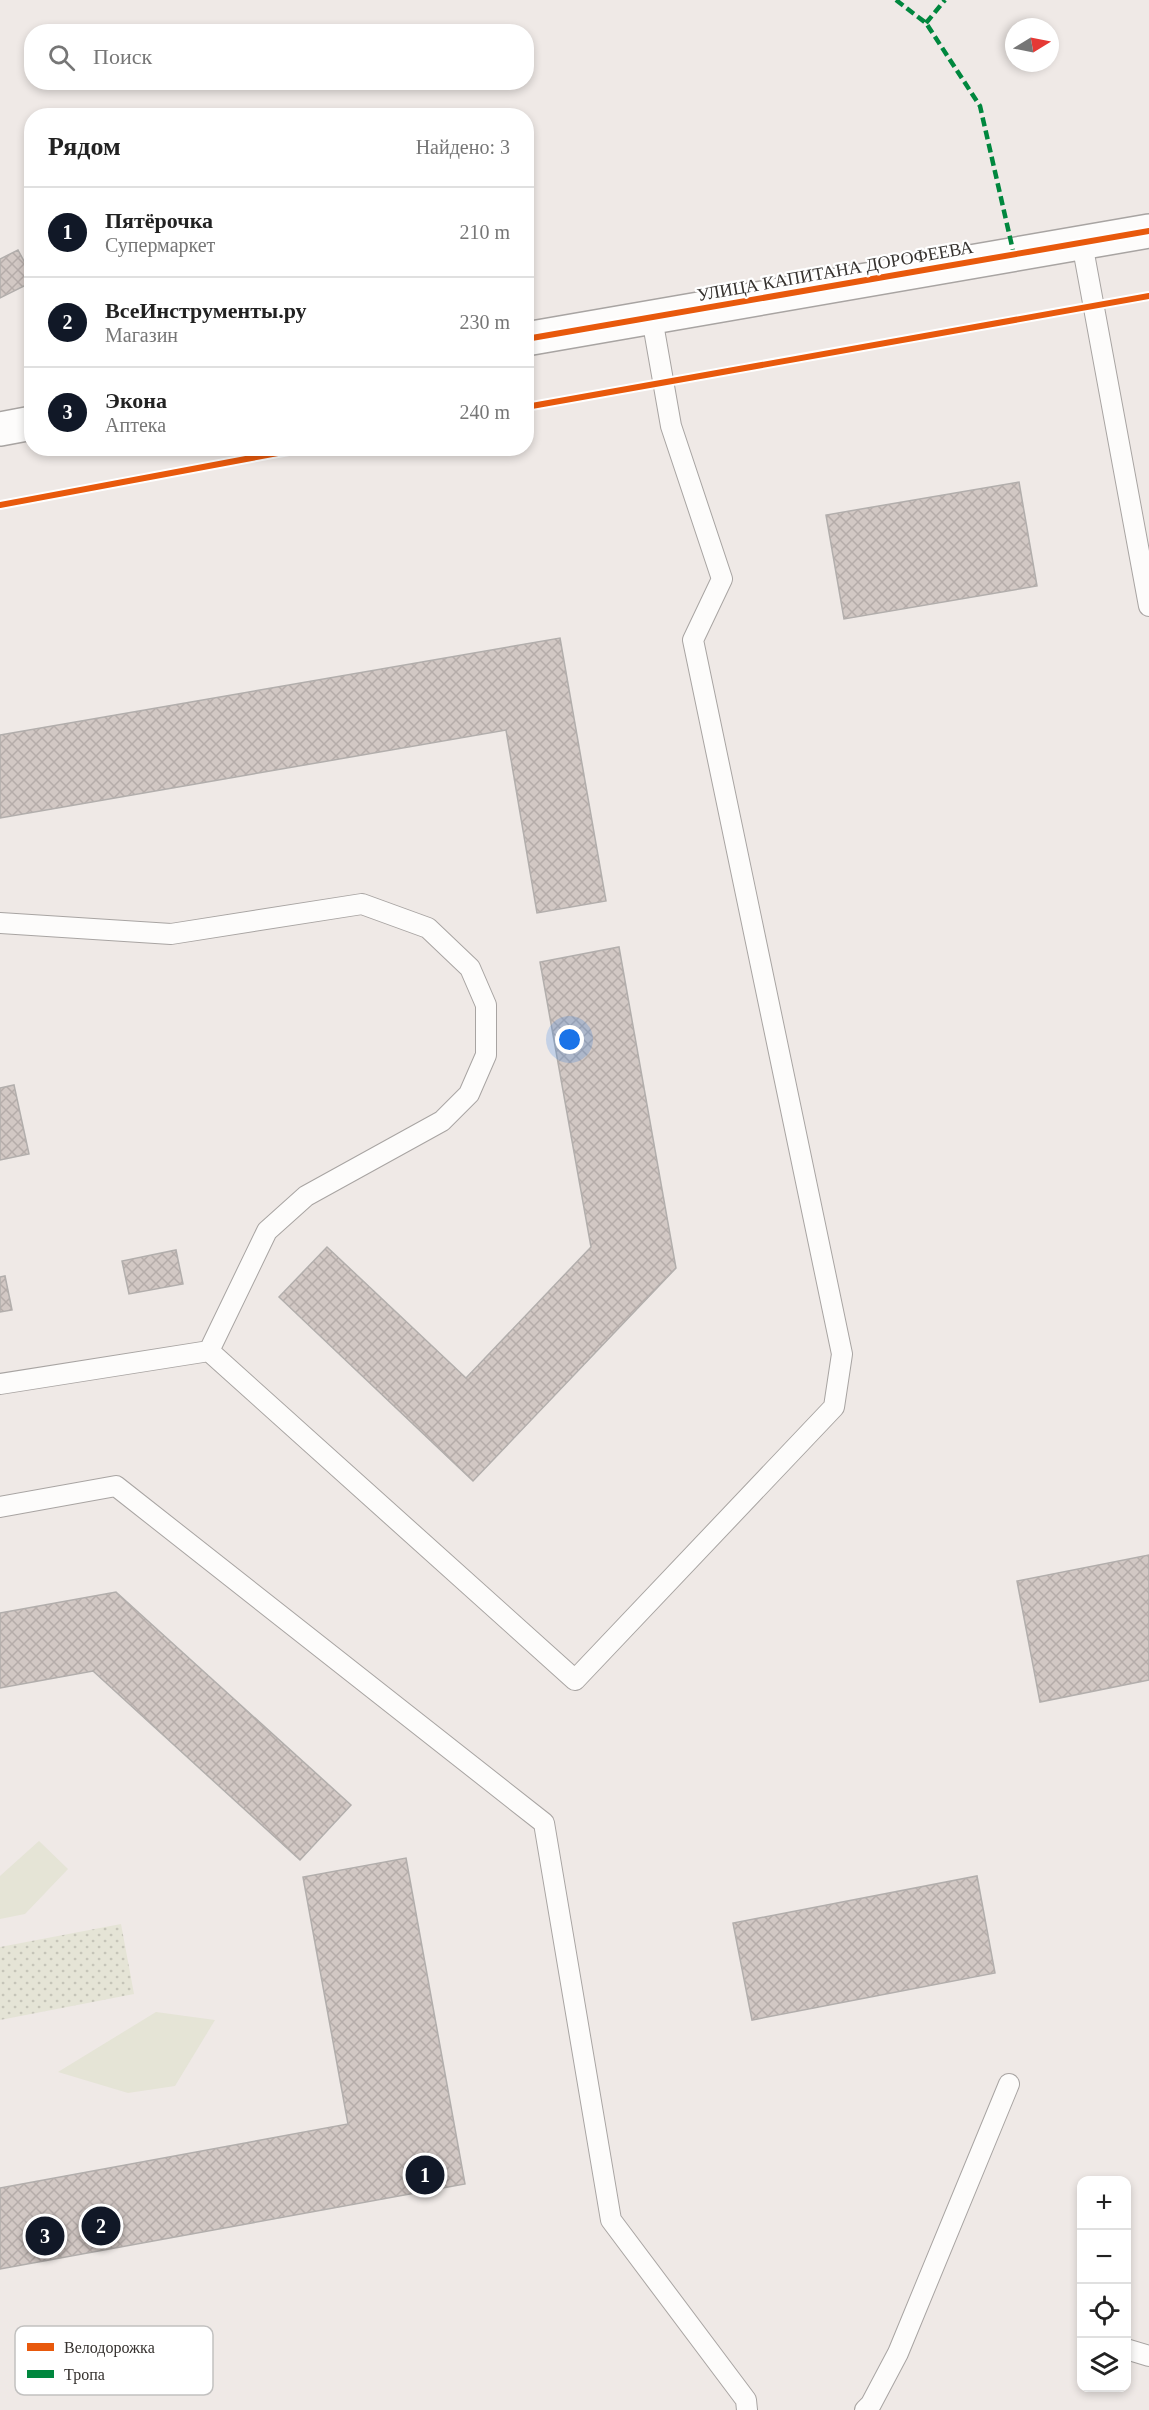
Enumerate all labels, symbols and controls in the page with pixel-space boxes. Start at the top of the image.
north arrow [1005,18,1059,72]
search box [24,24,534,90]
icon: search [45,41,78,74]
text: Поиск [93,44,152,69]
text: Рядом [48,132,121,161]
text: Найдено: 3 [416,136,510,158]
text: Пятёрочка [105,208,213,233]
text: 1 [63,221,73,243]
text: 210 m [459,221,510,243]
text: Супермаркет [105,234,215,256]
street label: УЛИЦА КАПИТАНА ДОРОФЕЕВА [695,237,975,305]
text: ВсеИнструменты.ру [105,298,307,323]
text: 2 [63,311,73,333]
text: 230 m [459,311,510,333]
text: Магазин [105,324,178,346]
text: Экона [105,388,167,413]
text: 3 [63,401,73,423]
text: 240 m [459,401,510,423]
text: Аптека [105,414,166,436]
your location [555,1025,584,1054]
pin: 1 [406,2152,444,2198]
map controls [1077,2176,1131,2392]
button: + [1077,2176,1131,2230]
pin: 2 [82,2204,120,2248]
pin: 3 [26,2214,64,2258]
button: − [1077,2230,1131,2284]
button: locate [1077,2284,1131,2338]
legend [15,2326,213,2395]
button: layers [1077,2338,1131,2392]
text: Велодорожка [64,2339,155,2357]
text: Тропа [64,2366,105,2384]

